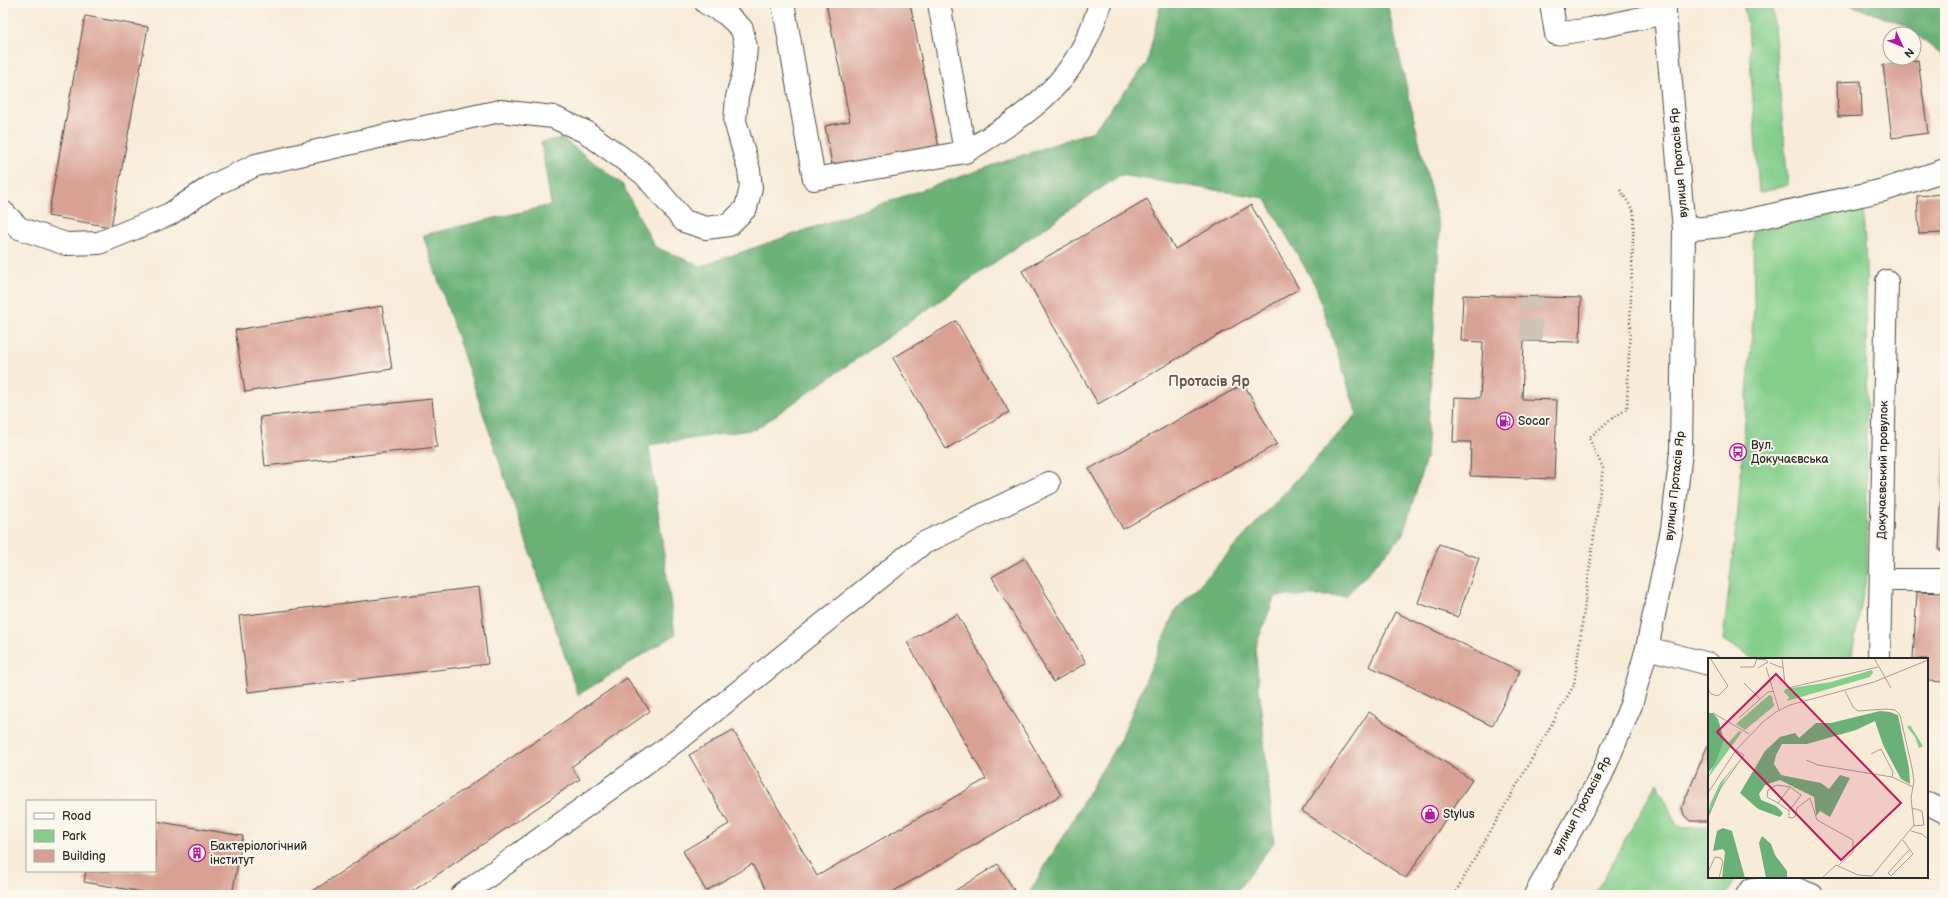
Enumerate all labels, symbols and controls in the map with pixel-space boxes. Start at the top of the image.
north arrow [1882,26,1922,66]
text: N [1901,45,1916,60]
street label: вулиця Протасів Яр [1667,107,1691,218]
district label: Протасів Яр [1168,373,1250,390]
street label: Докучаєвський провулок [1874,400,1892,539]
fuel station icon: Socar [1495,411,1515,431]
place label: Socar [1518,414,1550,429]
street label: вулиця Протасів Яр [1662,430,1688,542]
place label: Вул. Докучаєвська [1751,438,1829,467]
bus stop icon: Вул. Докучаєвська [1728,442,1748,462]
inset map [1708,658,1928,878]
street label: вулиця Протасів Яр [1550,754,1615,858]
legend [26,800,156,872]
shop icon: Stylus [1420,804,1440,824]
place label: Stylus [1443,807,1475,822]
text: Road [62,809,91,824]
text: Park [62,829,86,844]
place label: Бактеріологічний інститут [210,839,307,868]
building icon: Бактеріологічний інститут [187,843,207,863]
text: Building [62,849,106,864]

